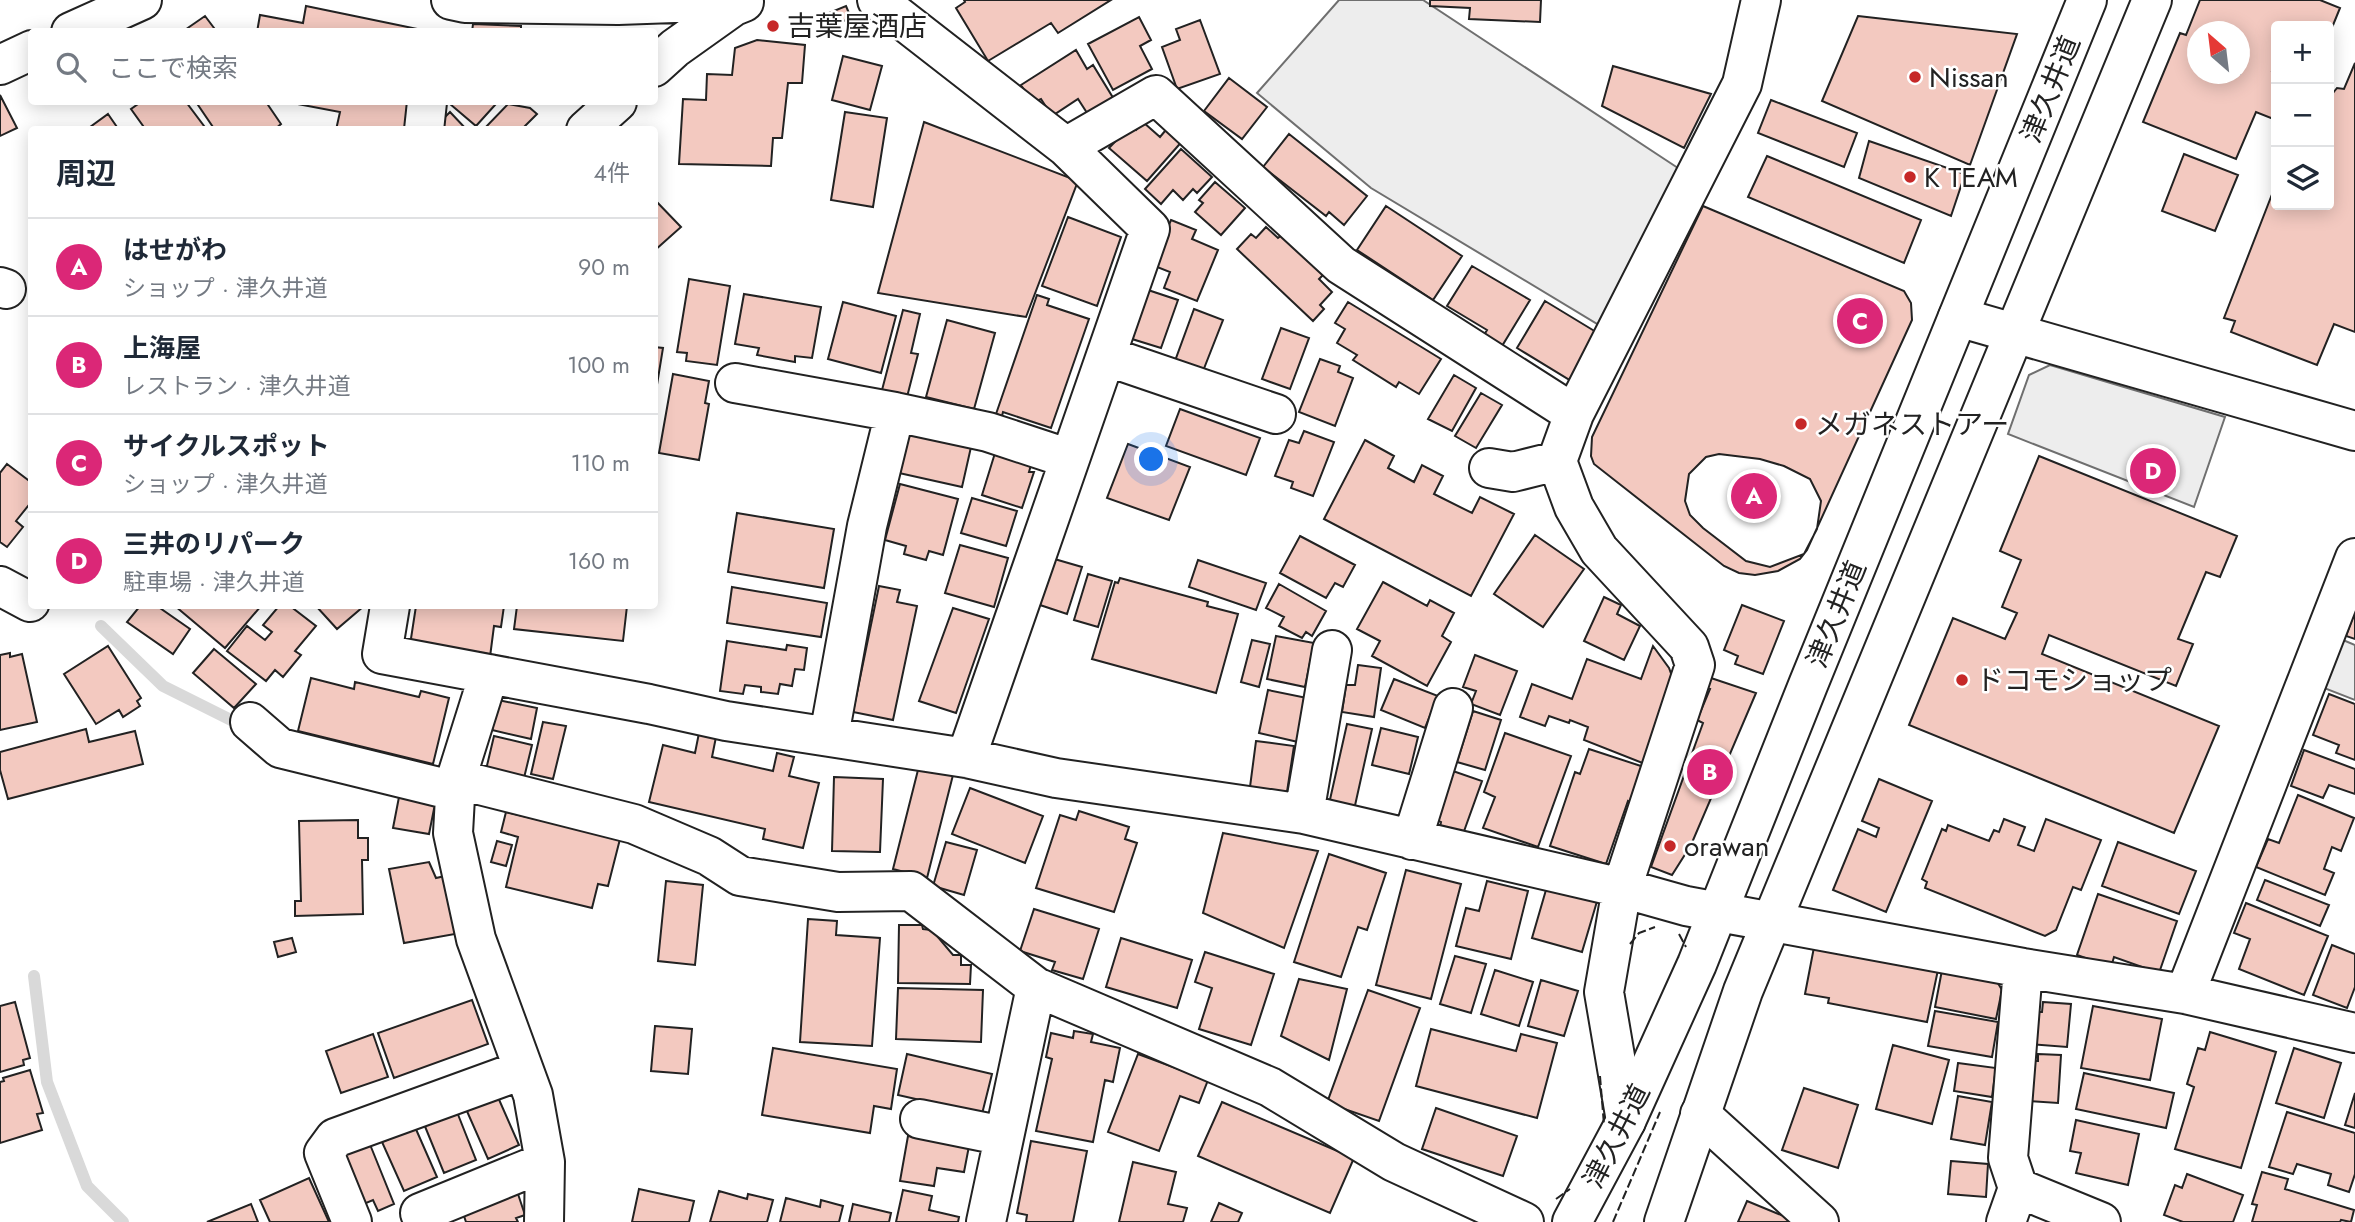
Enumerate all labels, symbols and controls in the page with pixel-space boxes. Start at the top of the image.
place label: 吉葉屋酒店 [787,6,927,47]
marker: 吉葉屋酒店 [765,18,781,34]
north arrow [2187,21,2250,84]
map controls [2271,21,2334,210]
button: + [2271,21,2334,84]
search box [28,28,658,105]
street label: 津久井道 [2010,30,2090,149]
icon: search [52,48,90,86]
text: ここで検索 [108,49,238,87]
place label: Nissan [1929,57,2009,98]
marker: Nissan [1907,69,1923,85]
button: − [2271,84,2334,147]
button: layers [2271,147,2334,210]
text: 周辺 [56,152,116,195]
text: 4件 [594,156,630,190]
place label: K TEAM [1924,157,2018,198]
marker: K TEAM [1902,169,1918,185]
text: はせがわ [123,231,227,269]
text: A [71,250,87,284]
text: 90 m [578,250,630,284]
text: ショップ · 津久井道 [123,271,328,305]
pin: C [1837,295,1883,347]
text: 上海屋 [123,329,201,367]
text: B [71,348,87,382]
text: 100 m [567,348,630,382]
text: レストラン · 津久井道 [123,369,351,403]
place label: メガネストアー [1815,404,2009,445]
marker: メガネストアー [1793,416,1809,432]
text: サイクルスポット [123,427,330,465]
your location [1134,442,1168,476]
pin: D [2130,445,2176,497]
text: C [71,446,87,480]
text: 110 m [571,446,630,480]
text: ショップ · 津久井道 [123,467,328,501]
pin: A [1731,470,1777,522]
text: 三井のリパーク [123,525,305,563]
text: D [71,544,87,578]
text: 160 m [568,544,630,578]
street label: 津久井道 [1796,555,1876,674]
text: 駐車場 · 津久井道 [123,565,305,599]
place label: ドコモショップ [1976,660,2172,701]
marker: ドコモショップ [1954,672,1970,688]
pin: B [1687,746,1733,798]
place label: orawan [1684,826,1769,867]
marker: orawan [1662,838,1678,854]
street label: 津久井道 [1573,1077,1660,1195]

